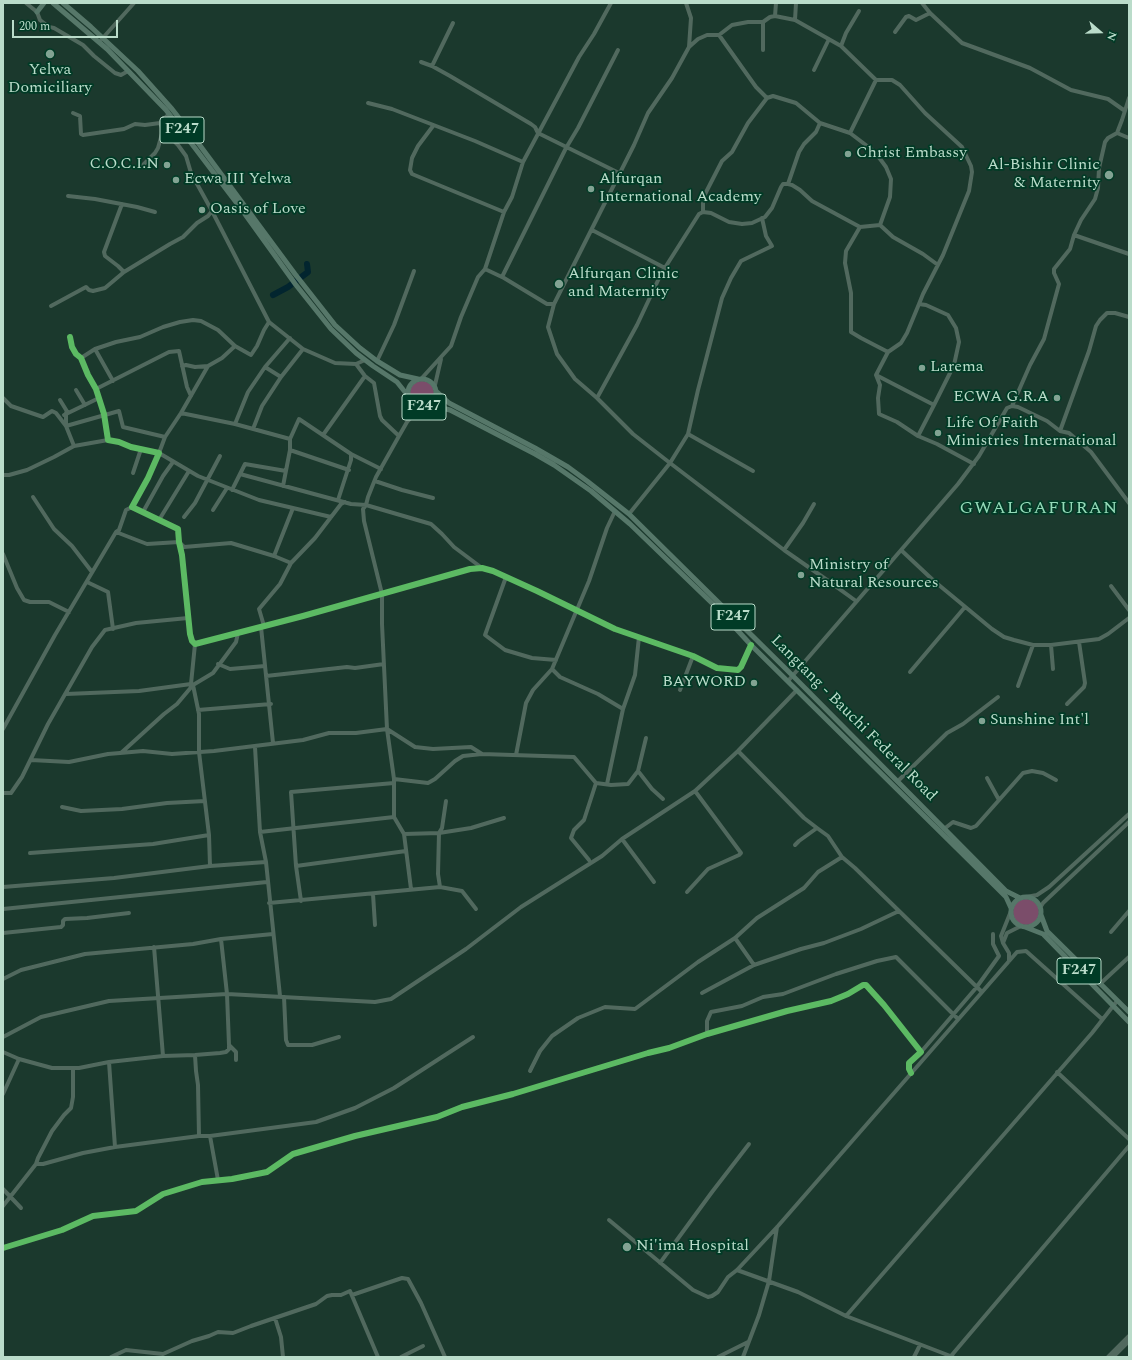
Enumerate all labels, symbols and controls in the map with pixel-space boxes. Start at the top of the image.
scale bar [14,12,120,38]
north arrow [1080,12,1120,52]
text: 200 m [19,17,50,36]
text: N [1102,29,1121,43]
marker: Yelwa Domiciliary [44,48,56,60]
place label: Yelwa Domiciliary [8,61,92,99]
road number: F247 [160,117,204,143]
place label: Christ Embassy [856,144,967,164]
marker: Christ Embassy [843,149,853,159]
place label: C.O.C.I.N [89,155,159,175]
place label: Al-Bishir Clinic & Maternity [987,156,1100,194]
marker: C.O.C.I.N [162,160,172,170]
marker: Al-Bishir Clinic & Maternity [1103,169,1115,181]
place label: Ecwa III Yelwa [184,170,291,190]
place label: Alfurqan International Academy [599,170,761,208]
marker: Ecwa III Yelwa [171,175,181,185]
marker: Alfurqan International Academy [586,184,596,194]
place label: Oasis of Love [210,200,306,220]
marker: Oasis of Love [197,205,207,215]
place label: Alfurqan Clinic and Maternity [568,265,679,303]
marker: Alfurqan Clinic and Maternity [553,278,565,290]
place label: Larema [930,358,984,378]
marker: Larema [917,363,927,373]
place label: ECWA G.R.A [953,388,1049,408]
marker: ECWA G.R.A [1052,393,1062,403]
road number: F247 [402,394,446,420]
place label: Life Of Faith Ministries International [946,414,1117,452]
marker: Life Of Faith Ministries International [933,428,943,438]
district label: GWALGAFURAN [960,498,1118,520]
place label: Ministry of Natural Resources [809,556,939,594]
marker: Ministry of Natural Resources [796,570,806,580]
road number: F247 [711,604,755,630]
street label: Langtang - Bauchi Federal Road [766,632,940,806]
place label: BAYWORD [662,673,746,693]
marker: BAYWORD [749,678,759,688]
place label: Sunshine Int'l [990,711,1089,731]
marker: Sunshine Int'l [977,716,987,726]
road number: F247 [1057,958,1101,984]
place label: Ni'ima Hospital [636,1237,749,1257]
marker: Ni'ima Hospital [621,1241,633,1253]

